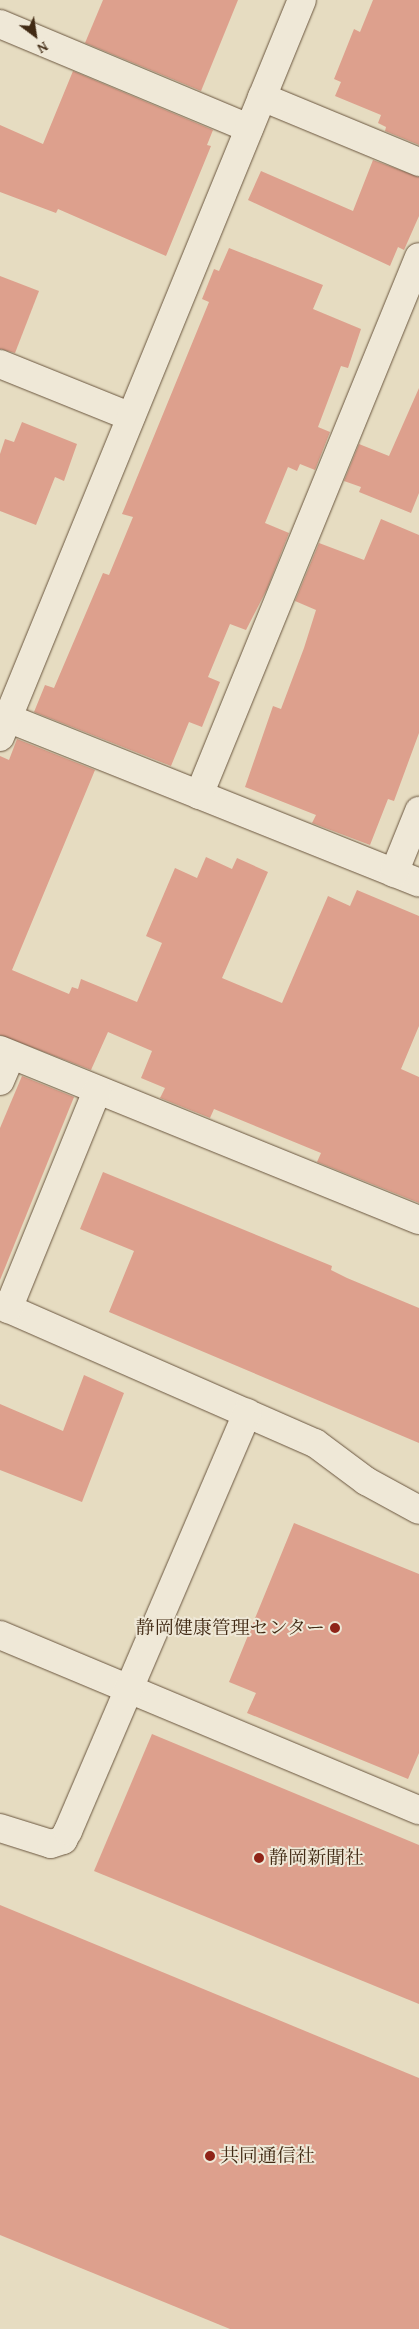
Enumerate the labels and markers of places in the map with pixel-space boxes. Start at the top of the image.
place label: 静岡健康管理センター [135,1617,325,1639]
marker: 静岡健康管理センター [329,1622,341,1634]
place label: 静岡新聞社 [269,1847,364,1869]
marker: 静岡新聞社 [253,1852,265,1864]
place label: 共同通信社 [220,2145,315,2167]
marker: 共同通信社 [204,2150,216,2162]

